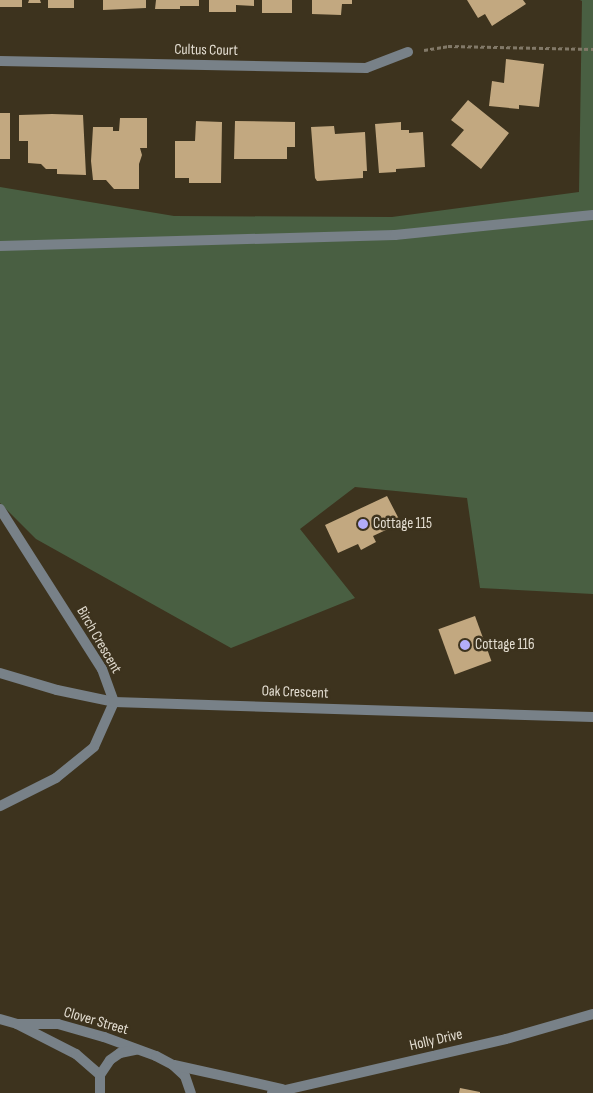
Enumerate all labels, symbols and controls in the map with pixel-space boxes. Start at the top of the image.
street label: Cultus Court [174,40,238,60]
place label: Cottage 115 [373,515,432,533]
marker: Cottage 115 [357,518,369,530]
street label: Birch Crescent [73,603,125,677]
place label: Cottage 116 [475,636,535,654]
marker: Cottage 116 [459,639,471,651]
street label: Oak Crescent [261,682,329,702]
street label: Clover Street [62,1003,130,1039]
street label: Holly Drive [408,1025,464,1055]

